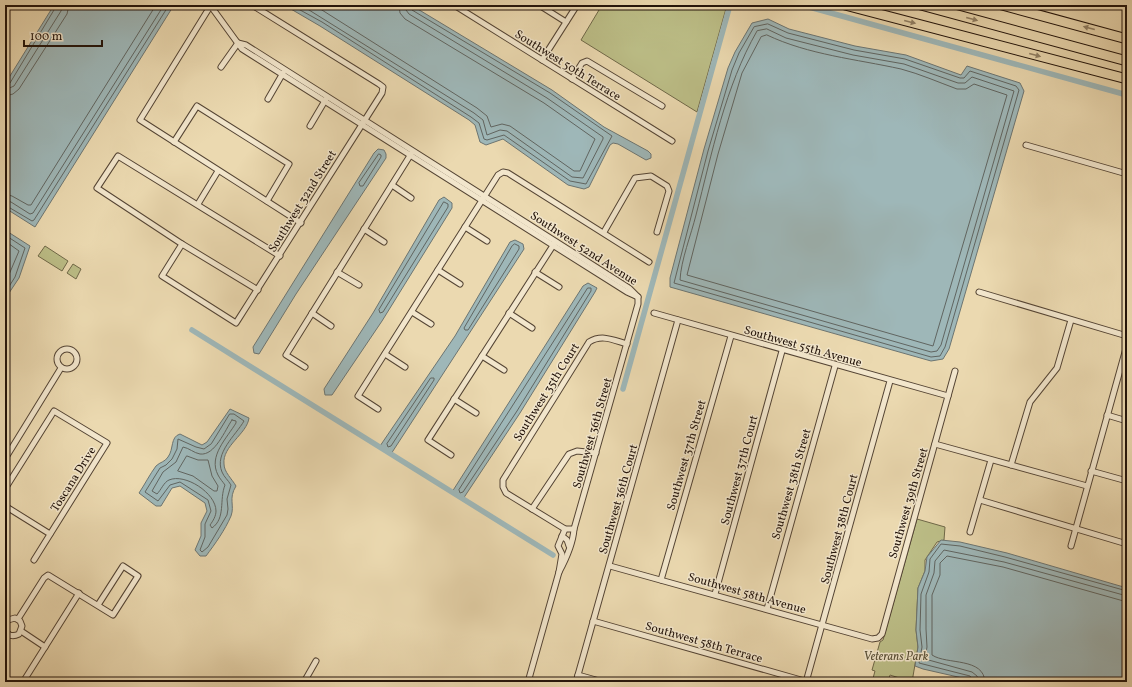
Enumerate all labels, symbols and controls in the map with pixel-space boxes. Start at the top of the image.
one-way arrow [967,16,979,22]
one-way arrow [904,19,916,25]
scale bar [24,22,102,48]
one-way arrow [1083,25,1096,31]
street label: Southwest 50th Terrace [511,27,624,105]
text: 100 m [30,29,63,45]
one-way arrow [1030,52,1042,58]
street label: Southwest 32nd Street [265,147,341,256]
street label: Southwest 52nd Avenue [527,208,641,290]
street label: Southwest 55th Avenue [742,322,864,372]
street label: Southwest 35th Court [510,340,584,445]
street label: Southwest 36th Street [569,376,616,491]
street label: Southwest 37th Street [663,398,710,512]
street label: Southwest 37th Court [718,414,762,527]
street label: Southwest 38th Street [768,427,815,542]
street label: Southwest 36th Court [596,443,642,556]
street label: Toscana Drive [47,444,100,515]
street label: Southwest 39th Street [885,446,932,561]
street label: Southwest 38th Court [818,472,862,586]
street label: Southwest 58th Avenue [686,569,808,619]
street label: Southwest 58th Terrace [643,619,765,667]
park label: Veterans Park [864,649,929,665]

